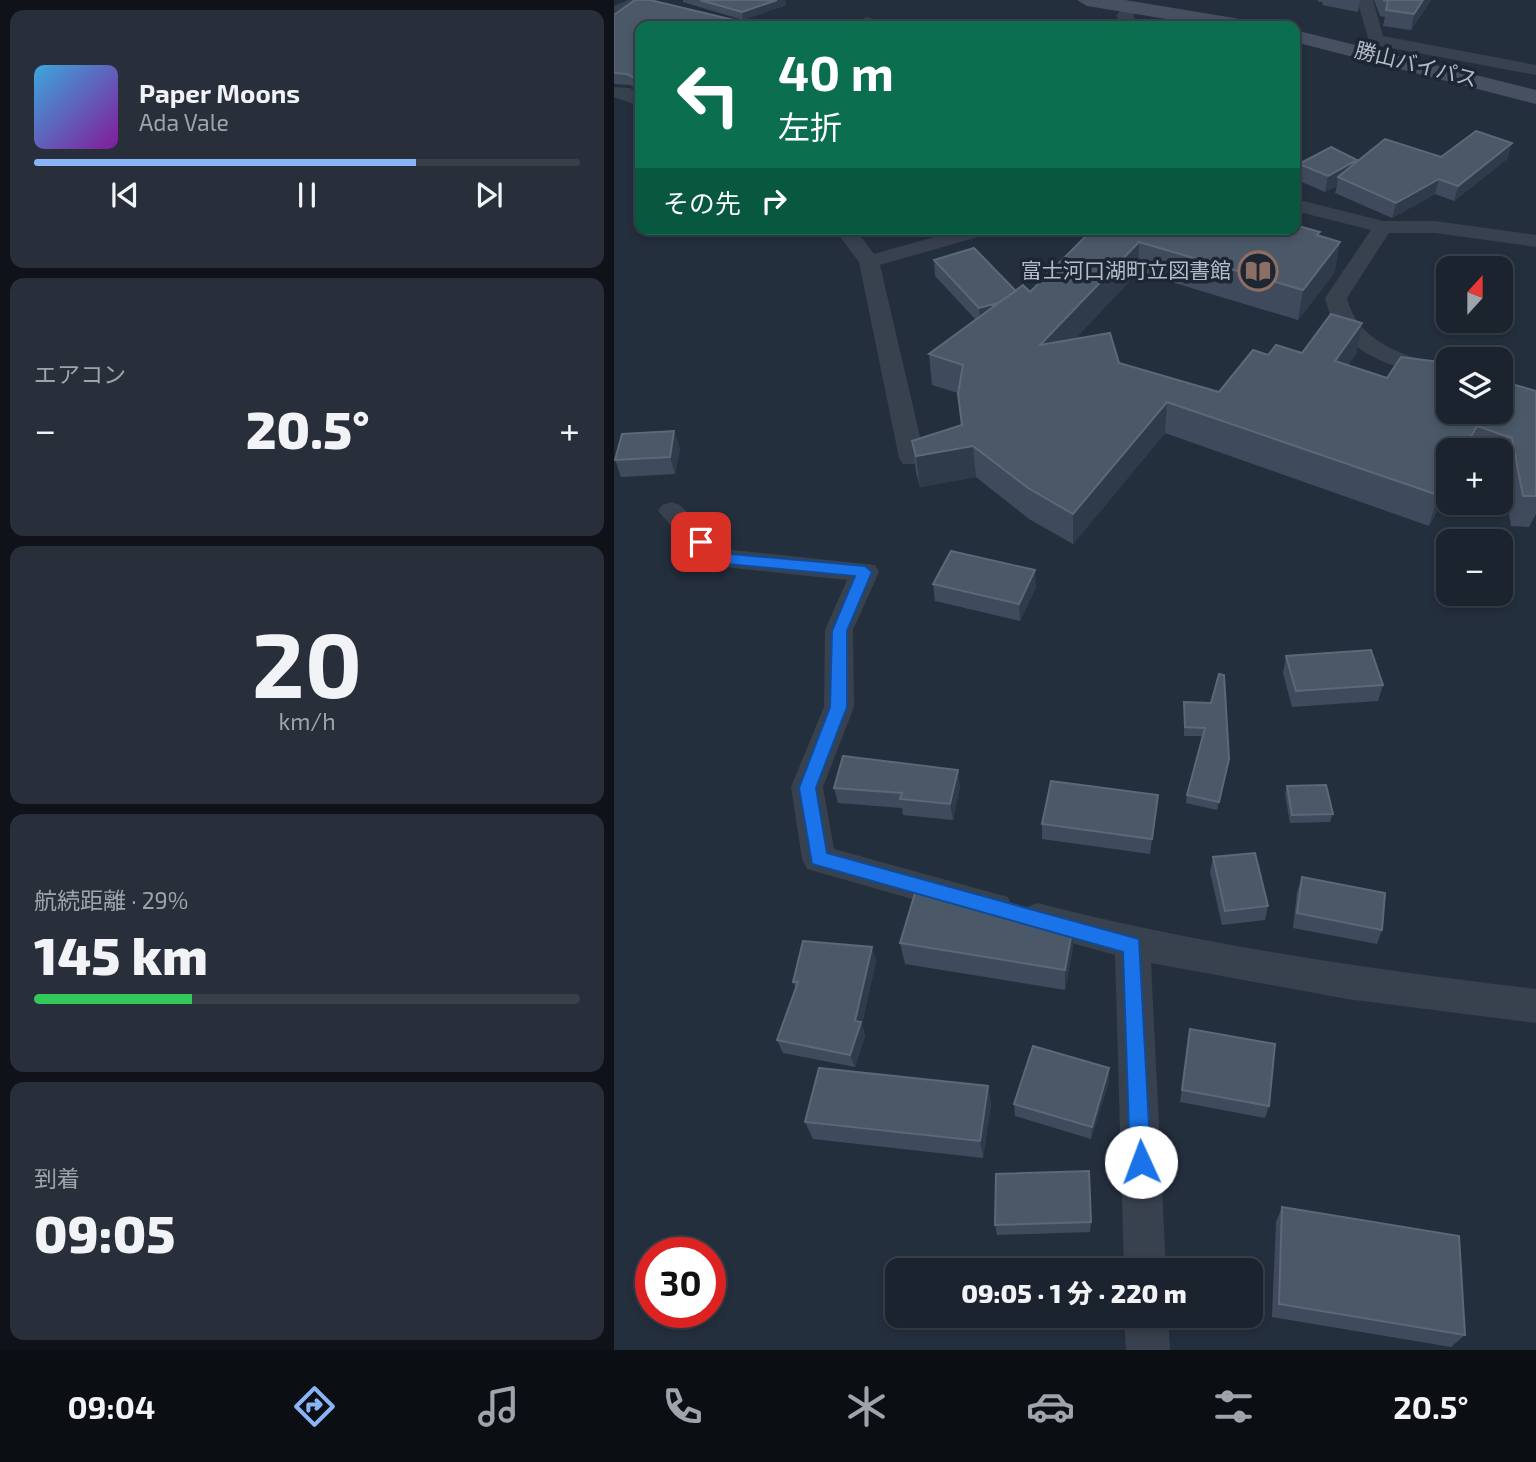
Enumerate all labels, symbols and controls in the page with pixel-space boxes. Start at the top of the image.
street label: 勝山バイパス [1352,36,1480,91]
text: 40 m [778,42,894,101]
icon: left [663,49,754,140]
text: Paper Moons [139,77,300,108]
text: 左折 [778,107,842,145]
text: Ada Vale [139,108,229,136]
icon: previous [106,176,144,214]
icon: pause [288,176,326,214]
icon: next [470,176,508,214]
icon: right [755,182,793,220]
text: その先 [663,187,741,218]
library icon: 富士河口湖町立図書館 [1237,250,1279,292]
north arrow [1436,256,1514,332]
map controls [1436,256,1513,606]
place label: 富士河口湖町立図書館 [1021,257,1231,282]
button: layers [1436,347,1513,424]
text: エアコン [34,360,126,388]
text: 20.5° [246,397,370,459]
text: − [34,406,56,452]
text: + [559,406,580,452]
button: + [1436,438,1513,515]
pin [671,512,731,572]
icon: arrive [682,523,720,561]
button: − [1436,529,1513,606]
text: 20 [252,607,362,716]
text: km/h [278,707,336,735]
text: 航続距離 · 29% [34,886,188,914]
text: 145 km [34,923,208,985]
position arrow [1104,1125,1178,1199]
text: 到着 [34,1164,80,1192]
text: 09:05 [34,1201,176,1263]
speed limit sign: 30 [635,1237,726,1328]
text: 09:05 · 1 分 · 220 m [961,1277,1187,1308]
icon: directions [290,1382,339,1431]
icon: music [474,1382,523,1431]
icon: phone [658,1382,707,1431]
icon: climate [842,1382,891,1431]
icon: car [1026,1382,1075,1431]
icon: filters [1209,1382,1258,1431]
text: 09:04 [67,1387,155,1425]
text: 20.5° [1393,1387,1468,1425]

